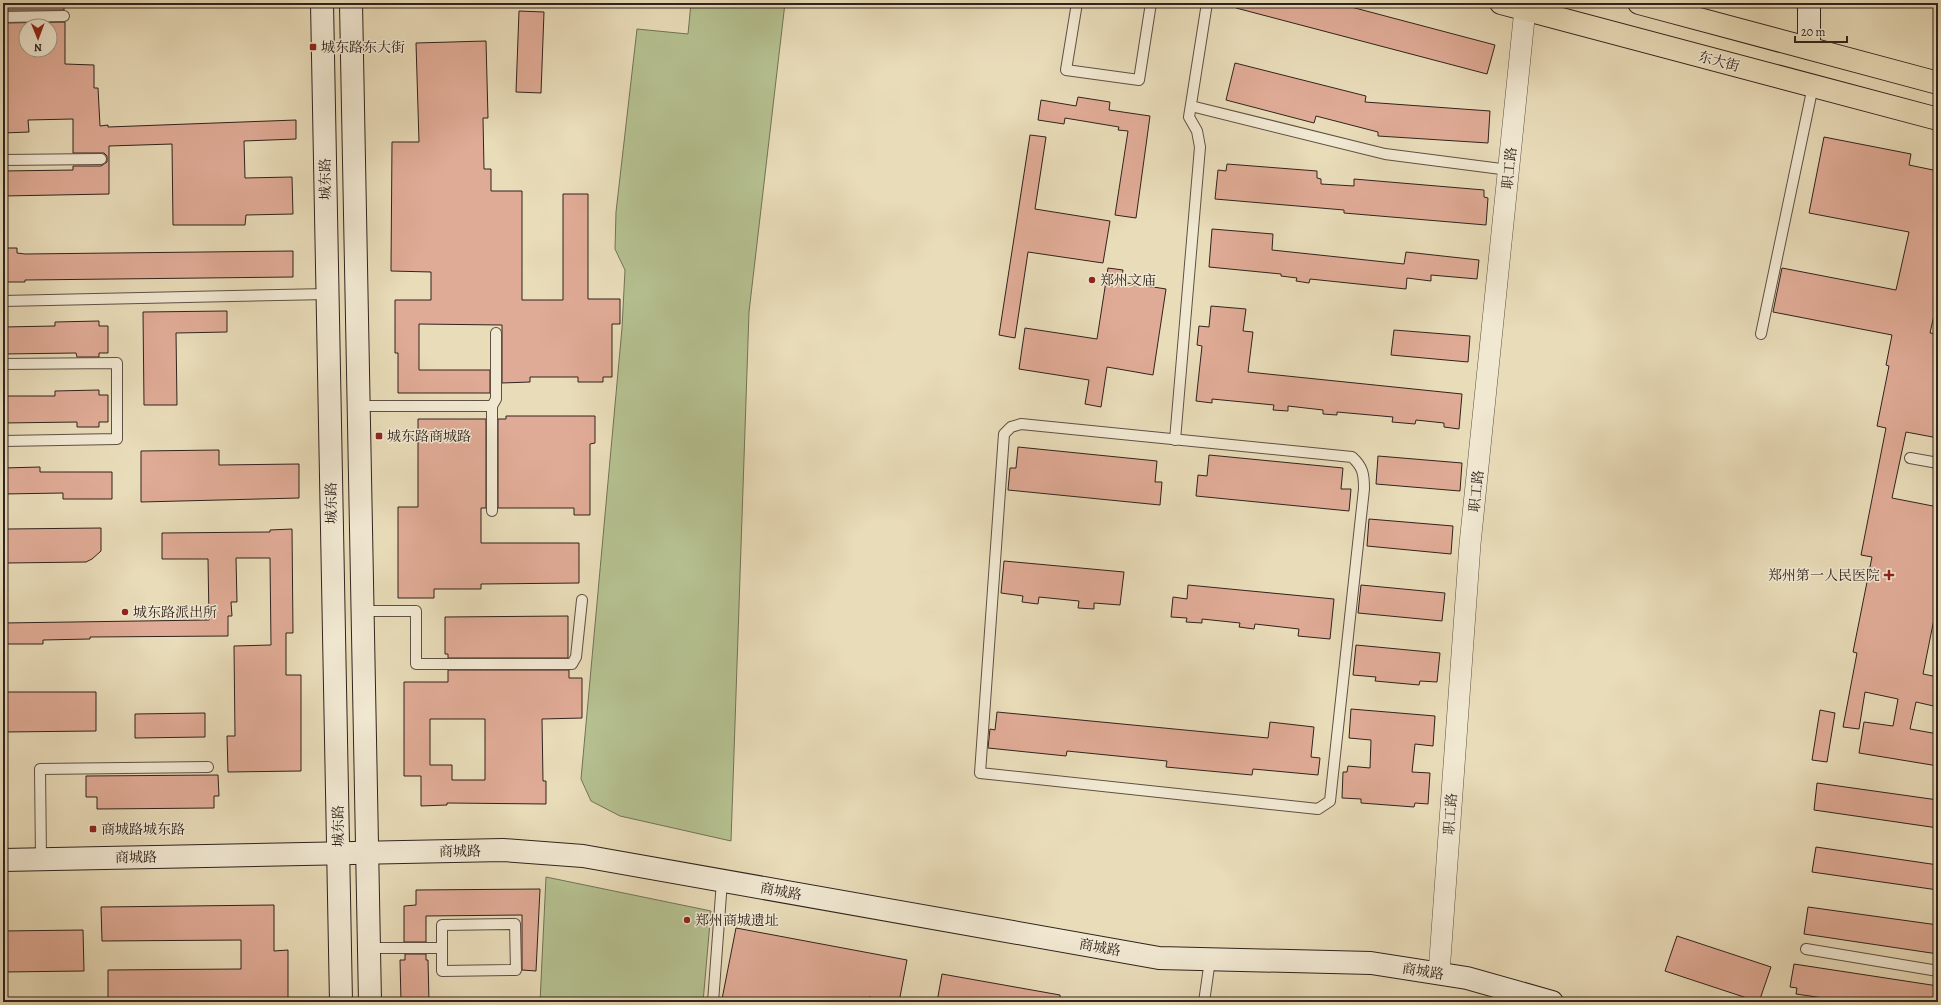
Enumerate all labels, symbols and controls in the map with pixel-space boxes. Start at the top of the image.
north arrow [18,18,58,58]
scale bar [1795,18,1847,44]
text: 20 m [1801,24,1825,40]
place label: 城东路东大街 [321,38,405,57]
text: N [34,40,42,55]
marker: 城东路东大街 [308,42,318,52]
street label: 东大街 [1696,47,1742,76]
street label: 职工路 [1498,146,1521,190]
street label: 城东路 [316,158,335,200]
place label: 郑州文庙 [1100,271,1156,290]
marker: 郑州文庙 [1087,275,1097,285]
place label: 城东路商城路 [387,427,471,446]
marker: 城东路商城路 [374,431,384,441]
street label: 职工路 [1465,469,1488,513]
street label: 城东路 [322,482,341,524]
place label: 郑州第一人民医院 [1768,566,1880,585]
marker: 郑州第一人民医院 [1883,569,1895,581]
place label: 城东路派出所 [133,603,217,622]
marker: 城东路派出所 [120,607,130,617]
street label: 职工路 [1440,792,1461,836]
street label: 城东路 [329,805,348,847]
place label: 商城路城东路 [101,820,185,839]
marker: 商城路城东路 [88,824,98,834]
street label: 商城路 [439,842,481,861]
street label: 商城路 [115,848,157,867]
street label: 商城路 [759,878,803,904]
place label: 郑州商城遗址 [695,911,779,930]
marker: 郑州商城遗址 [682,915,692,925]
street label: 商城路 [1078,934,1122,960]
street label: 商城路 [1401,959,1445,984]

